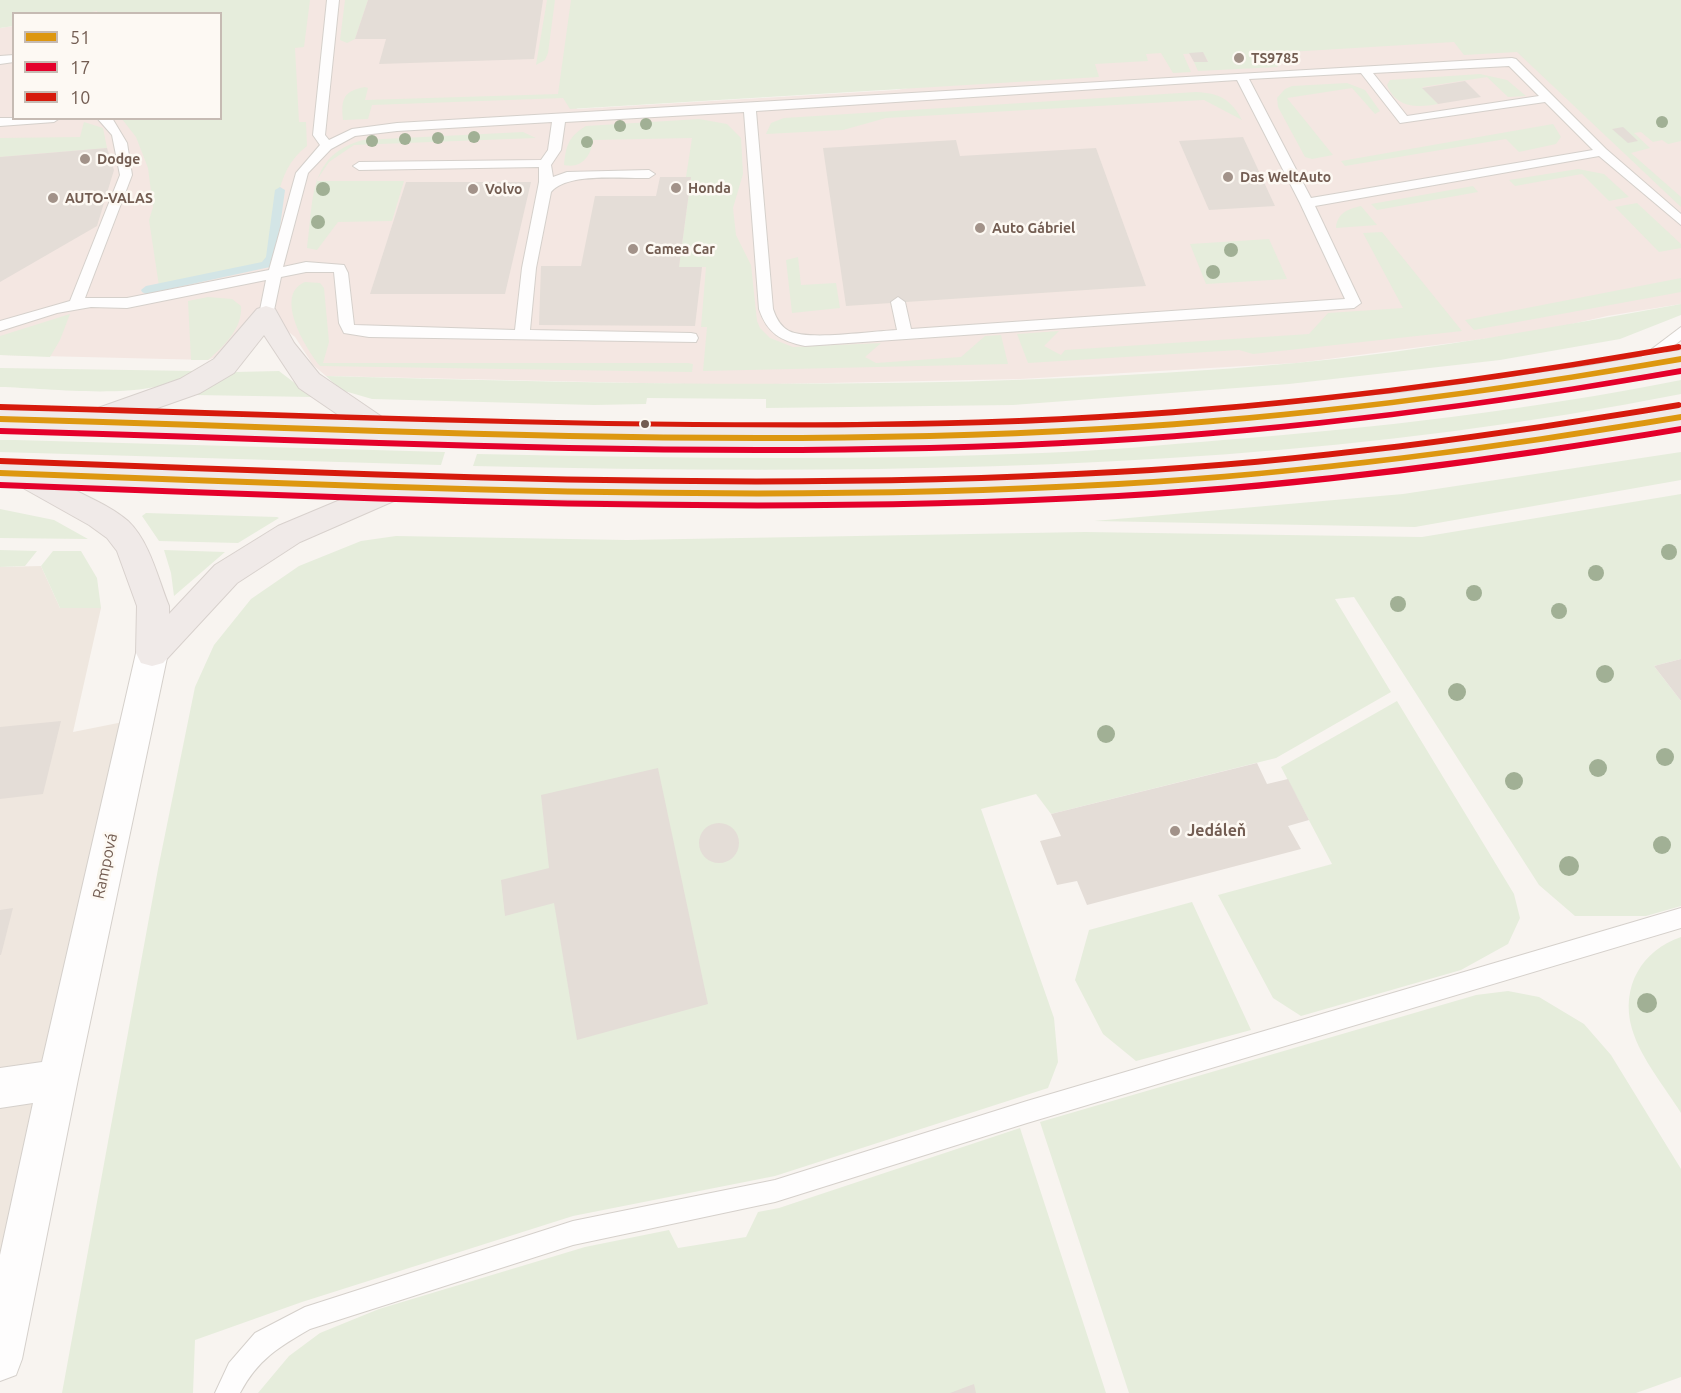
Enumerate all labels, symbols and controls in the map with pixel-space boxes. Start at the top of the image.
legend [12,12,222,120]
text: 51 [70,27,90,47]
place label: TS9785 [1251,50,1299,66]
marker: TS9785 [1232,51,1246,65]
text: 17 [70,57,90,77]
text: 10 [70,87,90,107]
place label: Dodge [97,151,140,167]
marker: Dodge [78,152,92,166]
place label: Das WeltAuto [1240,169,1331,185]
marker: Das WeltAuto [1221,170,1235,184]
place label: Honda [688,180,731,196]
place label: Volvo [485,181,522,197]
marker: Honda [669,181,683,195]
marker: Volvo [466,182,480,196]
place label: AUTO-VALAS [65,190,153,206]
marker: AUTO-VALAS [46,191,60,205]
place label: Auto Gábriel [992,220,1075,236]
marker: Auto Gábriel [973,221,987,235]
place label: Camea Car [645,241,715,257]
marker: Camea Car [626,242,640,256]
unlabelled marker [639,418,651,430]
place label: Jedáleň [1187,821,1246,841]
marker: Jedáleň [1168,824,1182,838]
street label: Rampová [89,831,121,901]

